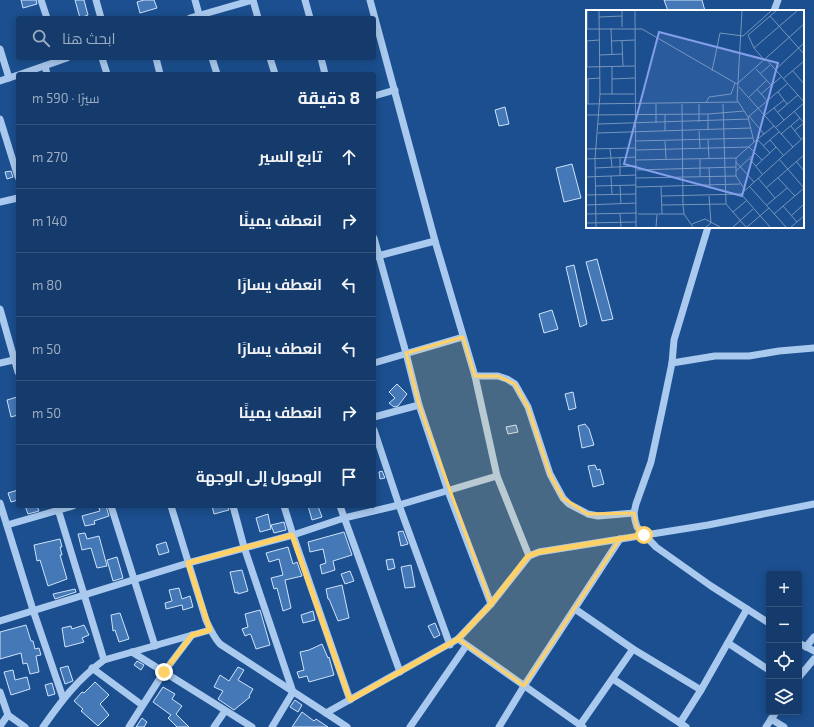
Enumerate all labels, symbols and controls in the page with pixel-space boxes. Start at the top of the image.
inset map [586,10,804,228]
search box [16,16,376,60]
icon: search [30,27,52,49]
text: ابحث هنا [62,29,115,47]
text: 8 دقيقة [298,87,360,107]
text: سيرًا · 590 m [32,90,99,106]
icon: ahead [338,146,360,168]
text: تابع السير [259,147,322,165]
text: 270 m [32,149,68,165]
icon: right [338,210,360,232]
text: انعطف يمينًا [239,211,322,229]
text: 140 m [32,213,67,229]
icon: left [338,274,360,296]
text: انعطف يسارًا [237,275,322,293]
text: 80 m [32,277,62,293]
icon: left [338,338,360,360]
text: انعطف يسارًا [237,339,322,357]
text: 50 m [32,341,61,357]
icon: right [338,402,360,424]
text: انعطف يمينًا [239,403,322,421]
text: 50 m [32,405,61,421]
icon: arrive [338,466,360,488]
text: الوصول إلى الوجهة [196,467,322,485]
route start [635,526,653,544]
map controls [766,571,802,715]
button: + [766,571,802,607]
button: − [766,607,802,643]
button: locate [766,643,802,679]
route end [155,663,173,681]
button: layers [766,679,802,715]

